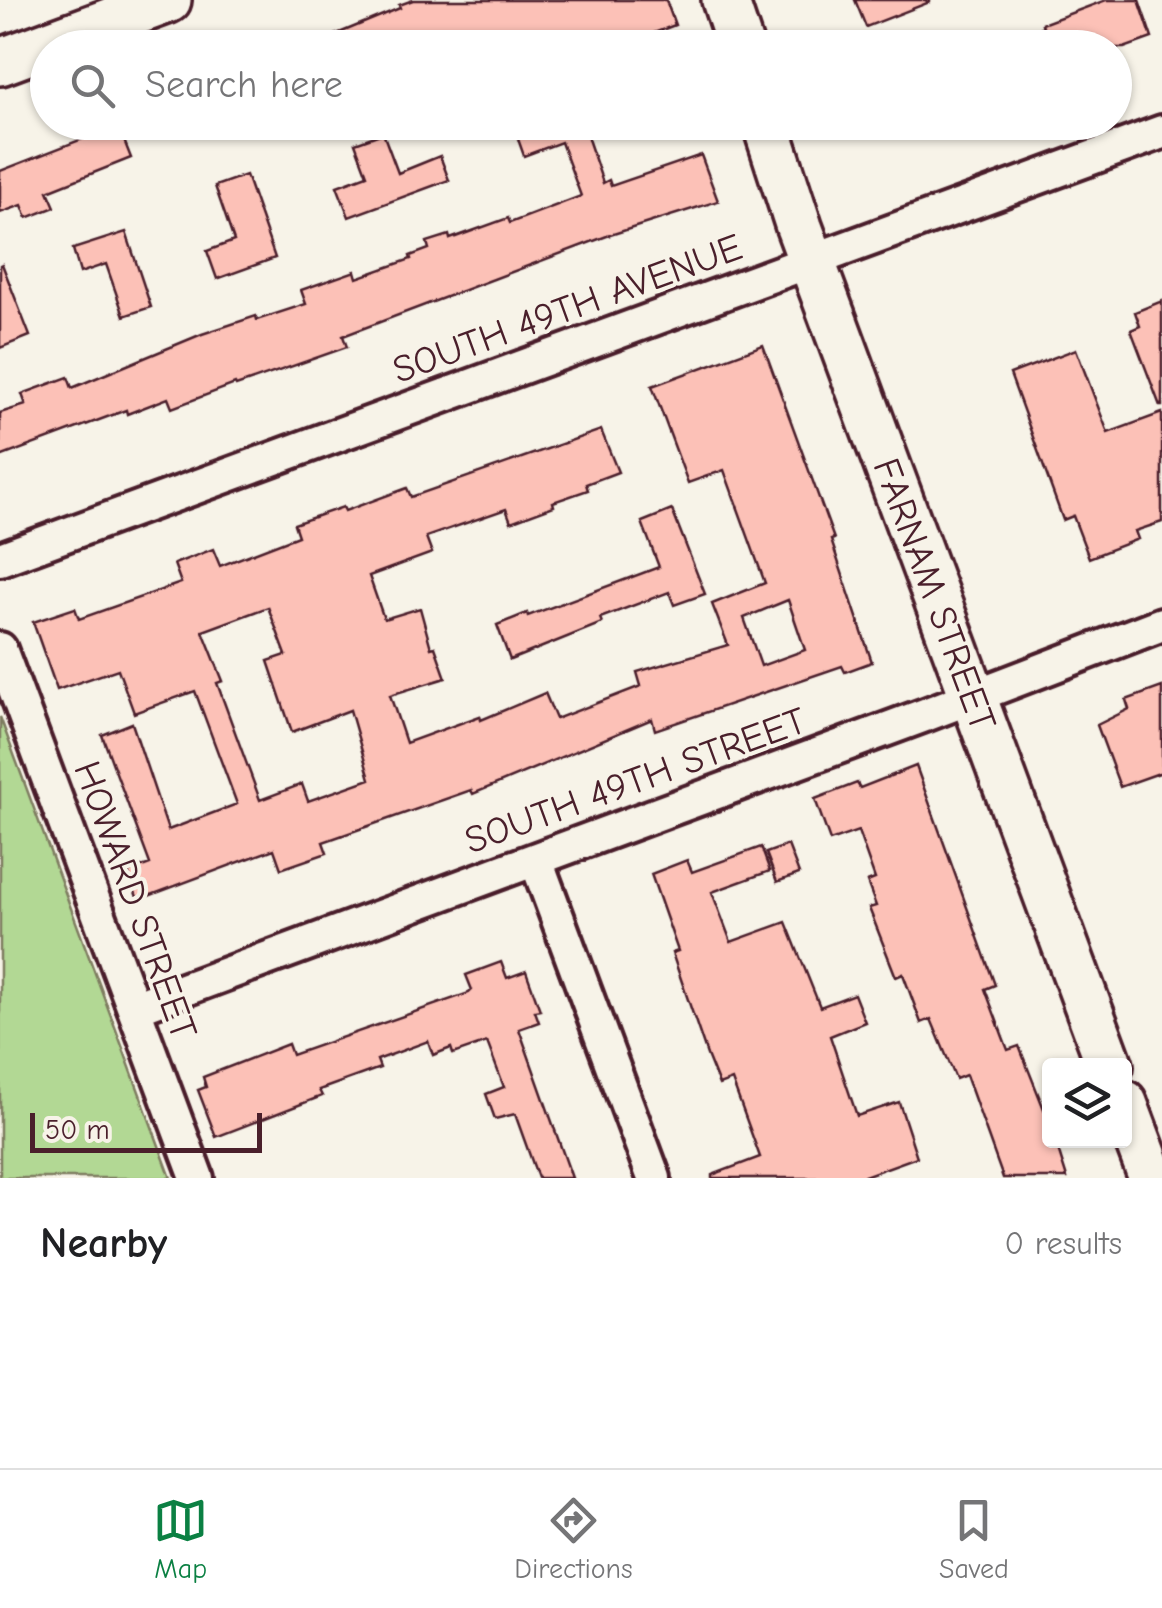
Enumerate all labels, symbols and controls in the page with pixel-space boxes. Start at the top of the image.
search box [30,30,1132,140]
icon: search [65,58,120,113]
text: Search here [145,63,343,107]
street label: SOUTH 49TH AVENUE [387,225,748,393]
street label: FARNAM STREET [864,452,1005,737]
street label: SOUTH 49TH STREET [459,699,812,863]
street label: HOWARD STREET [64,755,206,1045]
map controls [1042,1058,1132,1148]
button: layers [1042,1058,1132,1148]
scale bar [30,1108,262,1152]
text: 50 m [45,1114,110,1146]
text: Nearby [40,1219,167,1268]
text: 0 results [1005,1225,1122,1262]
tab: Map [153,1493,208,1585]
tab: Directions [514,1493,633,1585]
tab: Saved [939,1493,1009,1585]

